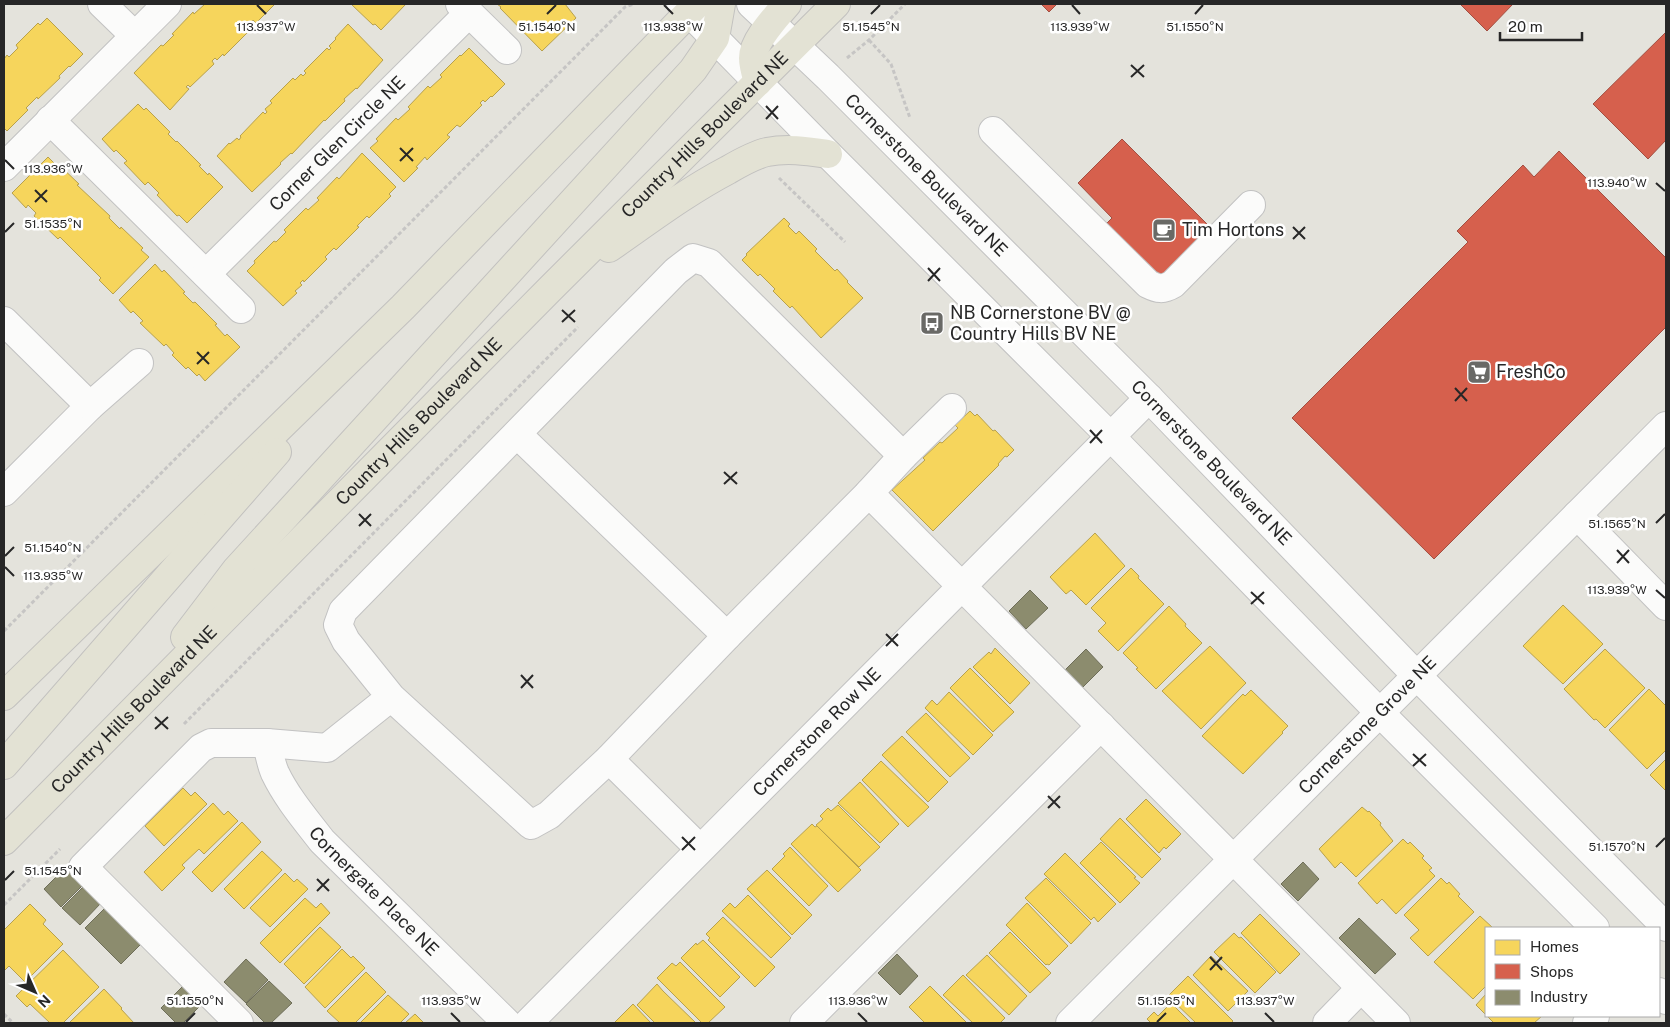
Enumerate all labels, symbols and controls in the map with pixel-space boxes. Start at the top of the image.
scale bar [1500,10,1582,42]
text: 20 m [1508,18,1543,35]
text: 113.937°W [237,20,296,34]
text: 51.1540°N [518,20,576,34]
text: 113.938°W [643,20,703,34]
text: 51.1545°N [842,20,900,34]
text: 113.939°W [1050,20,1110,34]
text: 51.1550°N [1166,20,1224,34]
street label: Country Hills Boulevard NE [617,47,792,222]
street label: Corner Glen Circle NE [265,72,409,215]
street label: Cornerstone Boulevard NE [841,89,1012,261]
text: 113.936°W [23,162,83,176]
text: 113.940°W [1587,176,1647,190]
text: 51.1535°N [24,217,82,231]
cafe icon: Tim Hortons [1151,217,1177,243]
place label: Tim Hortons [1182,219,1284,240]
place label: NB Cornerstone BV @ Country Hills BV NE [950,302,1131,344]
bus stop icon: NB Cornerstone BV @ Country Hills BV NE [919,310,945,336]
street label: Country Hills Boulevard NE [331,333,506,509]
supermarket icon: FreshCo [1466,359,1492,385]
place label: FreshCo [1496,361,1566,382]
street label: Cornerstone Boulevard NE [1127,376,1296,549]
text: 51.1565°N [1588,517,1646,531]
text: 51.1540°N [24,541,82,555]
text: 113.935°W [23,569,83,583]
text: 113.939°W [1587,583,1647,597]
street label: Country Hills Boulevard NE [46,621,221,797]
street label: Cornerstone Grove NE [1294,651,1440,798]
street label: Cornerstone Row NE [748,663,885,801]
street label: Cornergate Place NE [305,822,443,960]
text: 51.1570°N [1589,840,1645,854]
text: 51.1545°N [24,864,82,878]
legend [1485,927,1660,1017]
text: Homes [1530,938,1579,955]
text: Shops [1530,963,1574,980]
north arrow [10,967,60,1017]
text: Industry [1530,988,1588,1005]
text: N [35,992,54,1011]
text: 51.1550°N [166,994,224,1008]
text: 113.935°W [421,994,481,1008]
text: 113.936°W [828,994,888,1008]
text: 51.1565°N [1137,994,1195,1008]
text: 113.937°W [1236,994,1295,1008]

